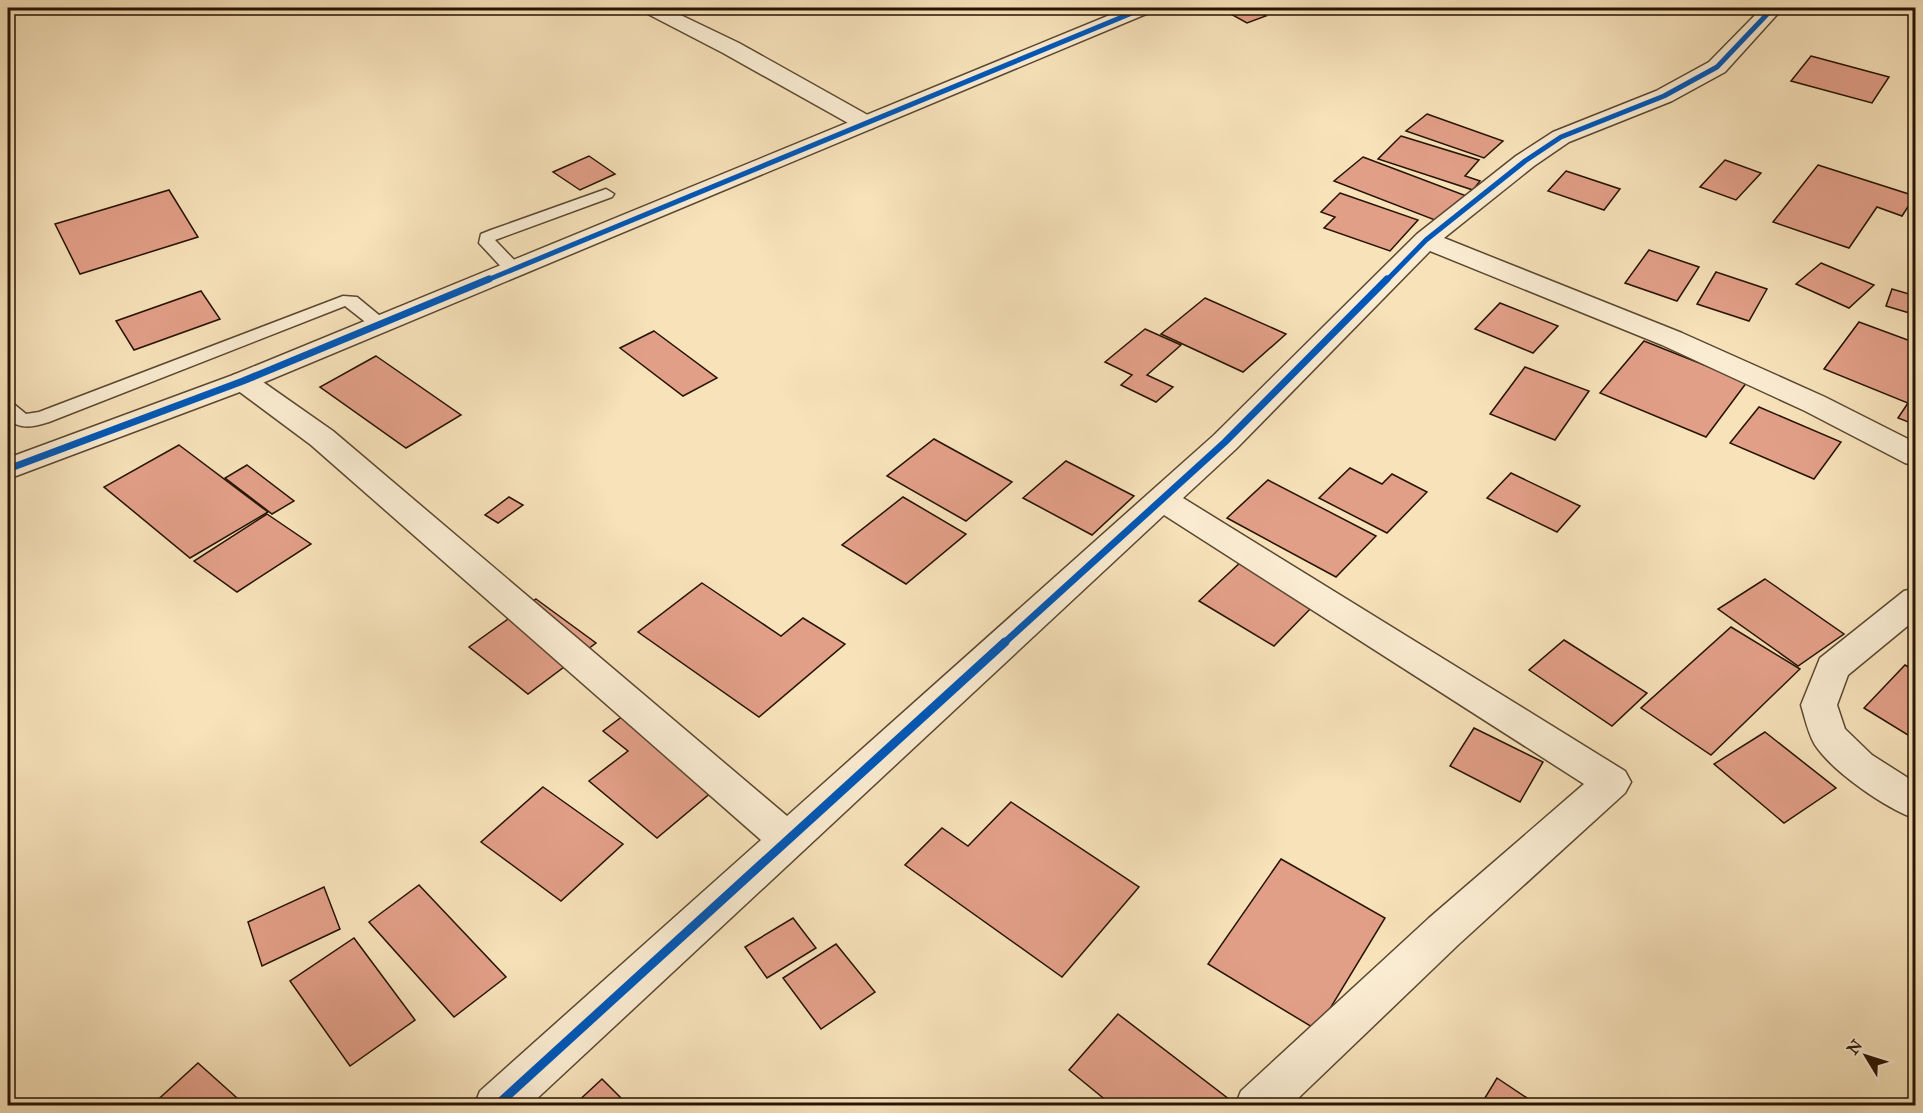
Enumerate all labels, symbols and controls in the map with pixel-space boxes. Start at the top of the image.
north arrow [1836,1026,1896,1086]
text: N [1843,1036,1866,1058]

